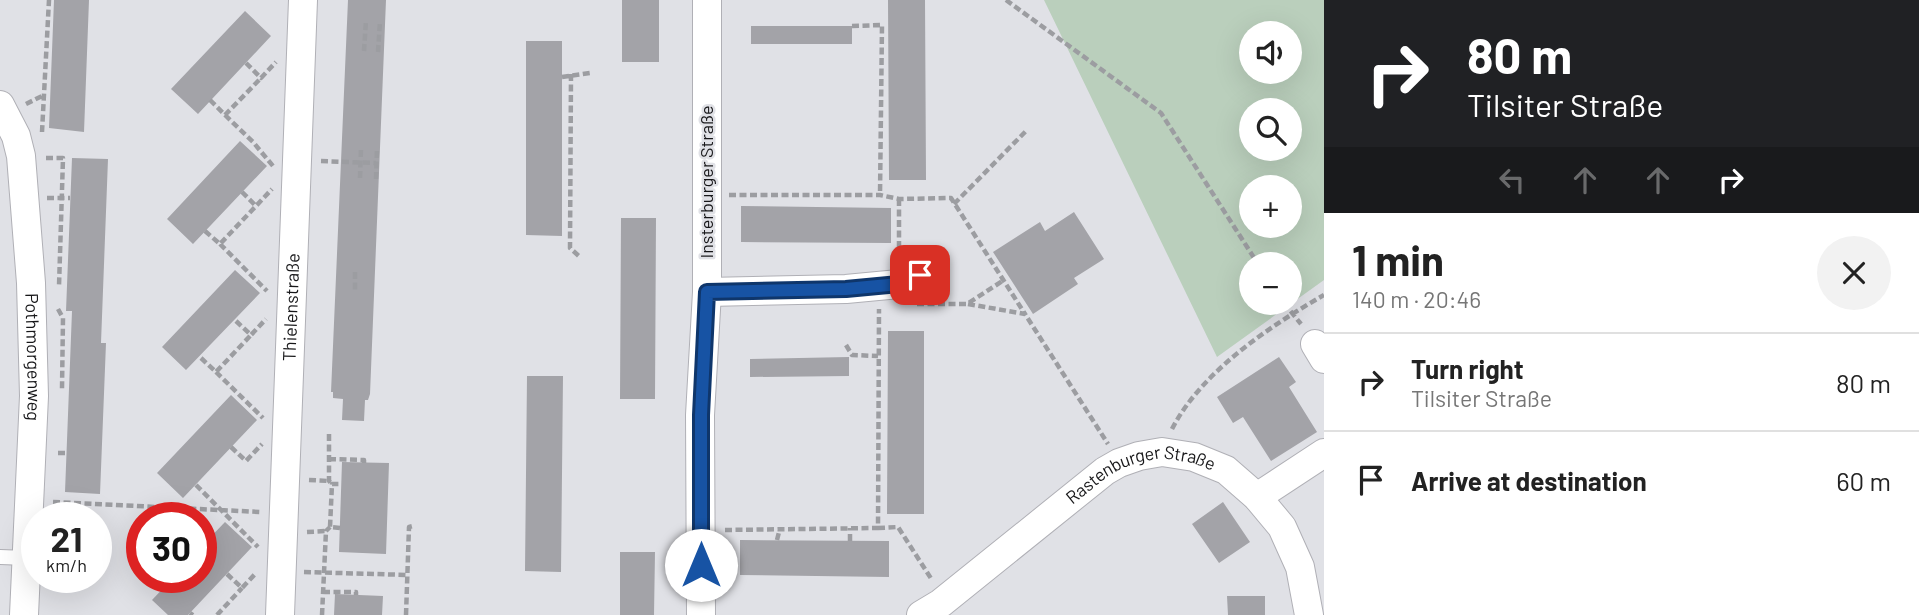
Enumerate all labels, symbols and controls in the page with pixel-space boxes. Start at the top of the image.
map controls [1239,21,1302,315]
button: sound [1239,21,1302,84]
text: 80 m [1467,25,1572,84]
icon: right [1352,28,1443,119]
text: Tilsiter Straße [1467,85,1663,123]
button: search [1239,98,1302,161]
street label: Insterburger Straße [695,105,717,259]
icon: left [1493,161,1531,199]
icon: ahead [1566,161,1604,199]
icon: ahead [1639,161,1677,199]
icon: right [1712,161,1750,199]
button: + [1239,175,1302,238]
text: 1 min [1352,234,1444,284]
button: close [1817,236,1891,310]
pin [890,245,950,305]
button: − [1239,252,1302,315]
street label: Thielenstraße [277,253,304,362]
icon: arrive [901,256,939,294]
text: 140 m · 20:46 [1352,285,1481,313]
street label: Pothmorgenweg [21,293,46,422]
text: Turn right [1411,353,1524,384]
icon: right [1352,363,1390,401]
text: 80 m [1836,367,1891,398]
text: Tilsiter Straße [1411,384,1552,412]
street label: Rastenburger Straße [1061,440,1219,508]
icon: arrive [1352,461,1390,499]
text: Arrive at destination [1411,465,1647,496]
text: 60 m [1836,465,1891,496]
speed limit sign: 30 [126,502,217,593]
text: 21 [51,517,82,559]
position arrow [664,528,738,602]
text: km/h [46,554,87,576]

